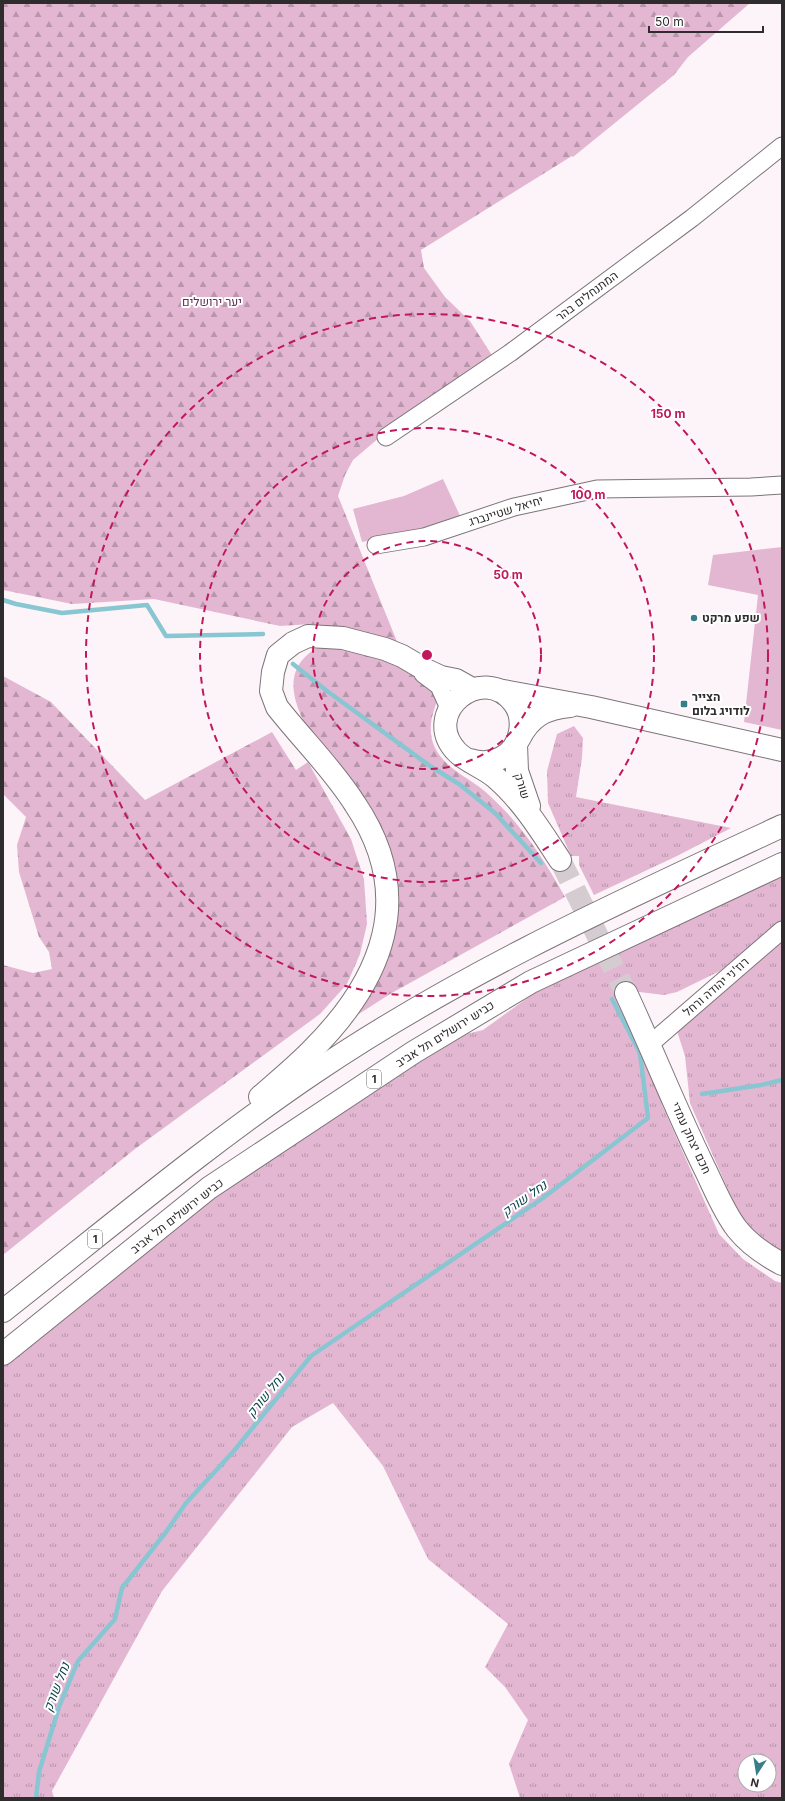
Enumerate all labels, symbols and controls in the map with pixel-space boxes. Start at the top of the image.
scale bar [649,8,763,34]
text: 50 m [655,14,684,29]
street label: המתנחלים בהר [553,267,621,324]
park label: יער ירושלים [182,294,242,309]
text: 150 m [651,406,685,421]
text: 100 m [570,487,606,502]
street label: יחיאל שטיינברג [467,492,545,529]
text: 50 m [493,567,523,582]
place label: שפע מרקט [702,610,760,625]
marker: שפע מרקט [689,613,699,623]
centre of rings [420,648,434,662]
place label: הצייר לודויג בלום [692,689,750,718]
marker: הצייר לודויג בלום [679,699,689,709]
street label: שורק [511,771,534,801]
street label: רוז'ני יהודה ורחל [680,954,752,1019]
street label: כביש ירושלים תל אביב [393,997,497,1070]
road number: 1 [367,1070,381,1088]
street label: חכם יצחק עמדי [668,1100,715,1176]
street label: כביש ירושלים תל אביב [127,1175,226,1257]
water label: נחל שורק [498,1176,551,1219]
road number: 1 [88,1230,102,1248]
water label: נחל שורק [243,1369,288,1420]
water label: נחל שורק [39,1659,73,1714]
north arrow [737,1753,777,1793]
text: N [749,1775,760,1791]

